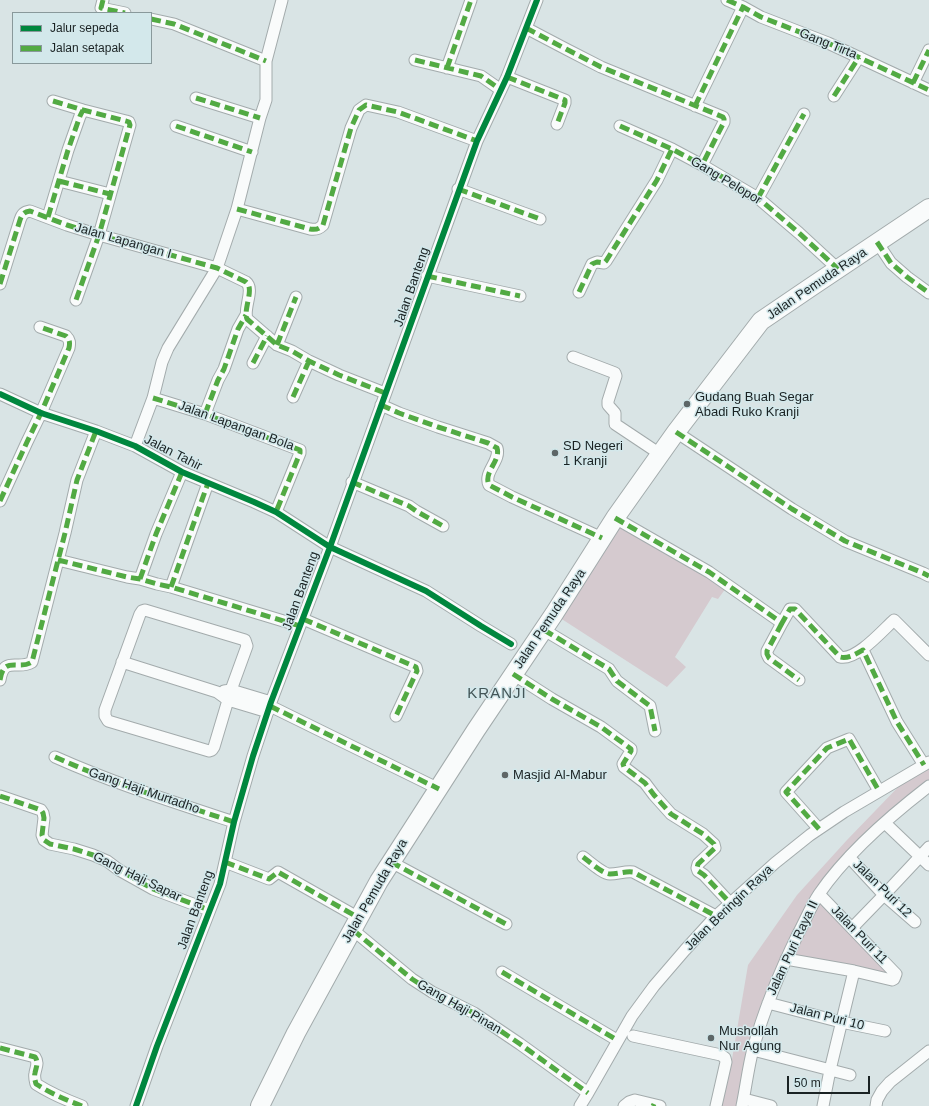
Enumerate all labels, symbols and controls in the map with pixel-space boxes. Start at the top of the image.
legend [12,12,152,64]
text: Jalur sepeda [50,21,119,35]
street label: Gang Tirta [797,25,859,63]
text: Jalan setapak [50,41,124,55]
street label: Gang Pelopor [688,154,764,208]
street label: Jalan Lapangan I [73,220,173,262]
street label: Jalan Banteng [391,245,433,329]
street label: Jalan Pemuda Raya [764,245,870,323]
place label: Gudang Buah Segar Abadi Ruko Kranji [695,389,814,420]
street label: Jalan Lapangan Bola [176,398,296,454]
marker: Gudang Buah Segar Abadi Ruko Kranji [682,399,692,409]
street label: Jalan Tahir [141,432,205,474]
place label: SD Negeri 1 Kranji [563,438,623,469]
marker: SD Negeri 1 Kranji [550,448,560,458]
street label: Jalan Banteng [279,549,323,633]
street label: Jalan Pemuda Raya [511,566,589,672]
district label: KRANJI [467,685,527,703]
street label: Gang Haji Murtadho [86,765,202,817]
place label: Masjid Al-Mabur [513,767,607,783]
marker: Masjid Al-Mabur [500,770,510,780]
street label: Jalan Pemuda Raya [339,836,411,946]
street label: Gang Haji Sapar [90,849,184,905]
street label: Jalan Puri 12 [849,857,915,921]
street label: Jalan Beringin Raya [682,862,776,954]
street label: Jalan Banteng [174,868,218,952]
street label: Jalan Puri Raya II [764,898,822,998]
street label: Jalan Puri 11 [827,903,891,967]
street label: Gang Haji Pinan [414,977,504,1037]
street label: Jalan Puri 10 [788,1000,866,1034]
place label: Mushollah Nur Agung [719,1023,781,1054]
marker: Mushollah Nur Agung [706,1033,716,1043]
scale bar [789,1068,872,1094]
text: 50 m [794,1076,821,1090]

